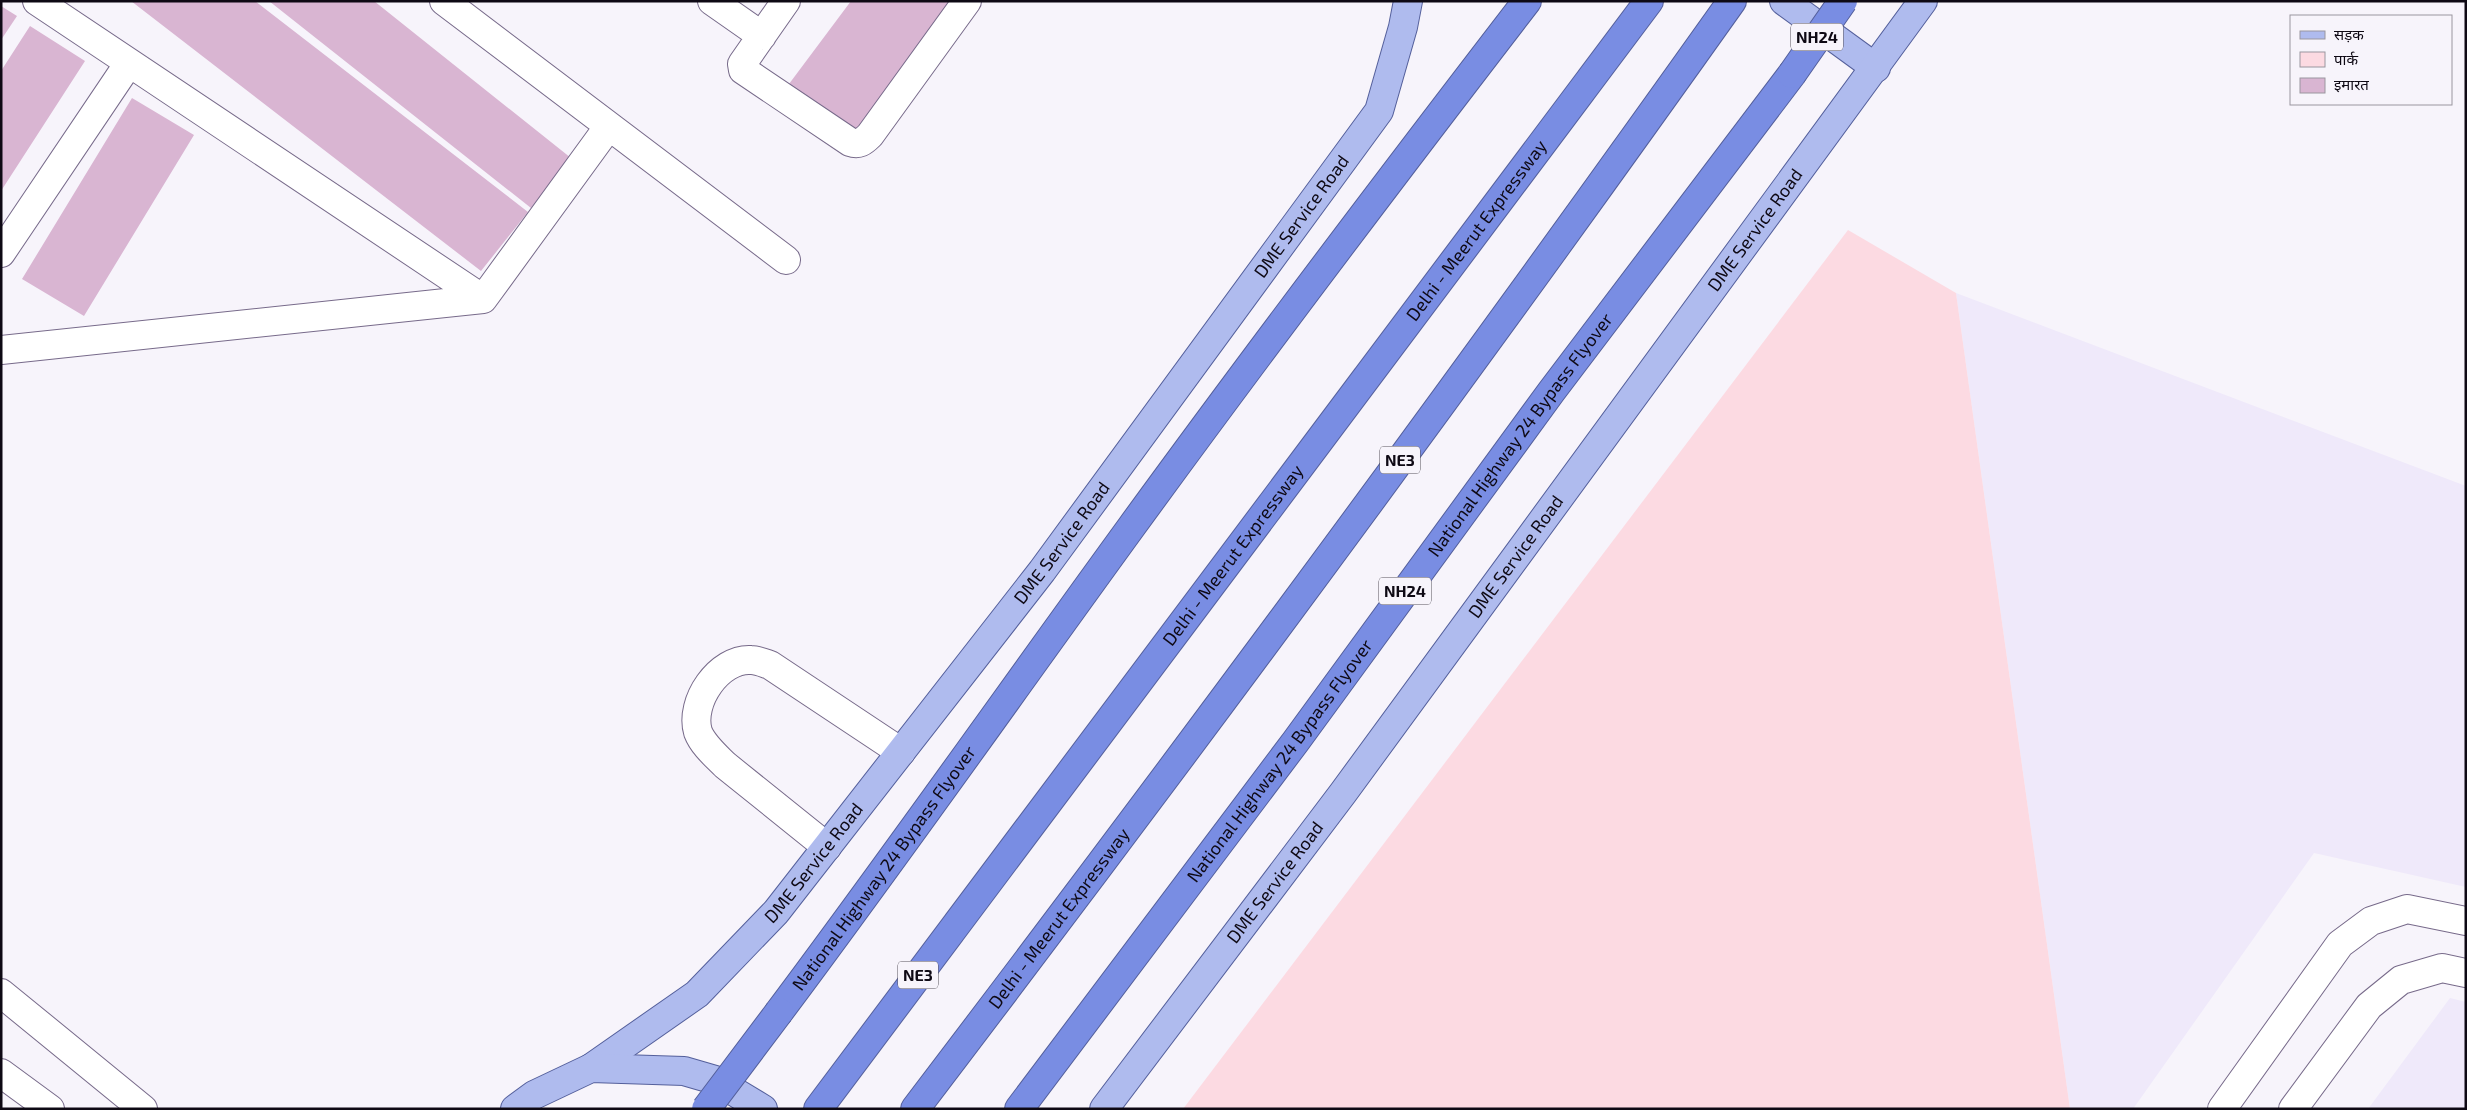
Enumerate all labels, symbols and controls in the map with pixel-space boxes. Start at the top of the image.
legend [2290,15,2452,105]
road number: NH24 [1791,24,1843,51]
text: सड़क [2334,25,2364,43]
text: पार्क [2334,50,2358,68]
text: इमारत [2334,75,2369,93]
street label: Delhi - Meerut Expressway [1401,135,1551,325]
street label: DME Service Road [1249,150,1353,282]
street label: DME Service Road [1702,164,1807,295]
street label: National Highway 24 Bypass Flyover [1422,308,1617,561]
road number: NE3 [1380,446,1420,474]
street label: Delhi - Meerut Expressway [1157,460,1308,650]
street label: DME Service Road [1009,477,1114,608]
street label: DME Service Road [1463,490,1567,622]
road number: NH24 [1379,578,1431,604]
street label: National Highway 24 Bypass Flyover [1182,635,1377,886]
street label: National Highway 24 Bypass Flyover [787,741,980,995]
street label: DME Service Road [759,798,867,927]
street label: DME Service Road [1221,817,1328,947]
street label: Delhi - Meerut Expressway [983,823,1134,1013]
road number: NE3 [898,962,938,988]

